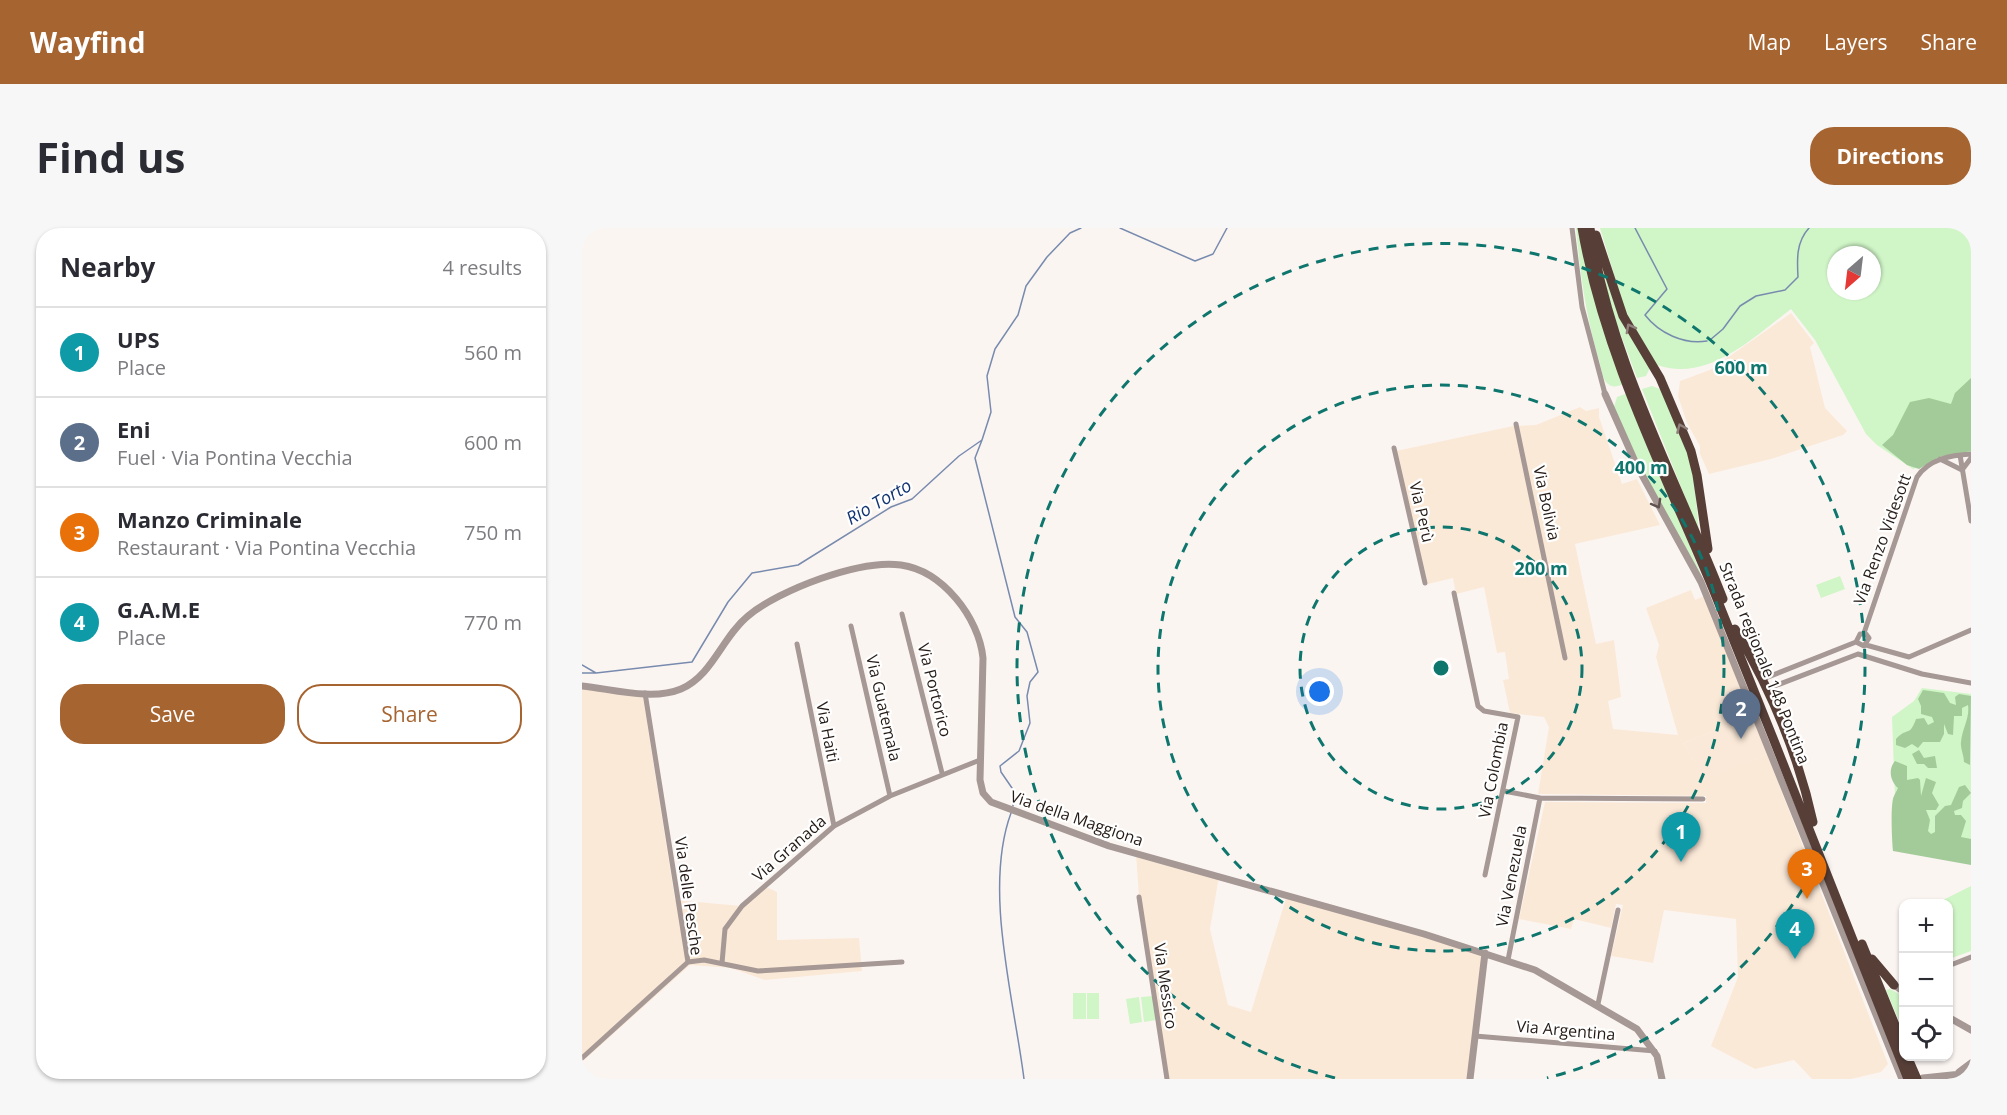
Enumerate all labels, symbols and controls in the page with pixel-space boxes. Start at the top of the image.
text: Wayfind [30,23,145,61]
text: Map [1748,28,1791,56]
text: Layers [1824,28,1888,56]
text: Share [1921,28,1977,56]
button: Directions [1810,127,1971,185]
text: Find us [36,128,185,185]
north arrow [1827,246,1881,300]
text: Nearby [60,249,155,285]
text: 4 results [442,254,522,281]
text: UPS [117,324,160,354]
one-way arrow [1626,324,1637,335]
text: 1 [74,339,85,366]
text: 560 m [464,339,522,366]
text: Place [117,354,166,381]
text: 600 m [1714,355,1768,379]
text: Eni [117,414,151,444]
one-way arrow [1676,423,1688,434]
text: 2 [74,429,85,456]
text: 600 m [464,429,522,456]
text: Fuel · Via Pontina Vecchia [117,444,353,471]
text: 400 m [1614,455,1668,479]
street label: Via Bolivia [1528,464,1566,542]
street label: Via Renzo Videsott [1848,470,1916,607]
water label: Rio Torto [841,473,916,530]
street label: Via Perù [1404,480,1440,544]
one-way arrow [1650,498,1661,508]
text: Manzo Criminale [117,504,302,534]
text: 3 [74,519,85,546]
text: 750 m [464,519,522,546]
text: Restaurant · Via Pontina Vecchia [117,534,416,561]
text: 200 m [1514,556,1568,580]
street label: Strada regionale 148 Pontina [1714,559,1816,767]
text: G.A.M.E [117,594,200,624]
text: 4 [74,609,85,636]
text: 770 m [464,609,522,636]
text: Place [117,624,166,651]
street label: Via Portorico [913,641,957,739]
street label: Via Guatemala [861,653,907,763]
centre of rings [1431,658,1451,678]
your location [1305,677,1334,706]
button: Save [60,684,285,744]
button: Share [297,684,522,744]
pin: 2 [1722,690,1760,739]
street label: Via Haiti [811,700,845,764]
street label: Via Colombia [1473,720,1513,820]
street label: Via della Maggiona [1007,785,1147,851]
street label: Via Granada [747,810,831,886]
pin: 1 [1662,812,1700,862]
street label: Via Venezuela [1490,823,1532,929]
street label: Via delle Pesche [670,835,708,957]
pin: 3 [1788,850,1826,899]
map controls [1899,899,1953,1061]
button: + [1899,899,1953,953]
pin: 4 [1776,910,1814,959]
street label: Via Messico [1149,942,1183,1030]
button: − [1899,953,1953,1007]
button: locate [1899,1007,1953,1061]
street label: Via Argentina [1516,1015,1616,1045]

